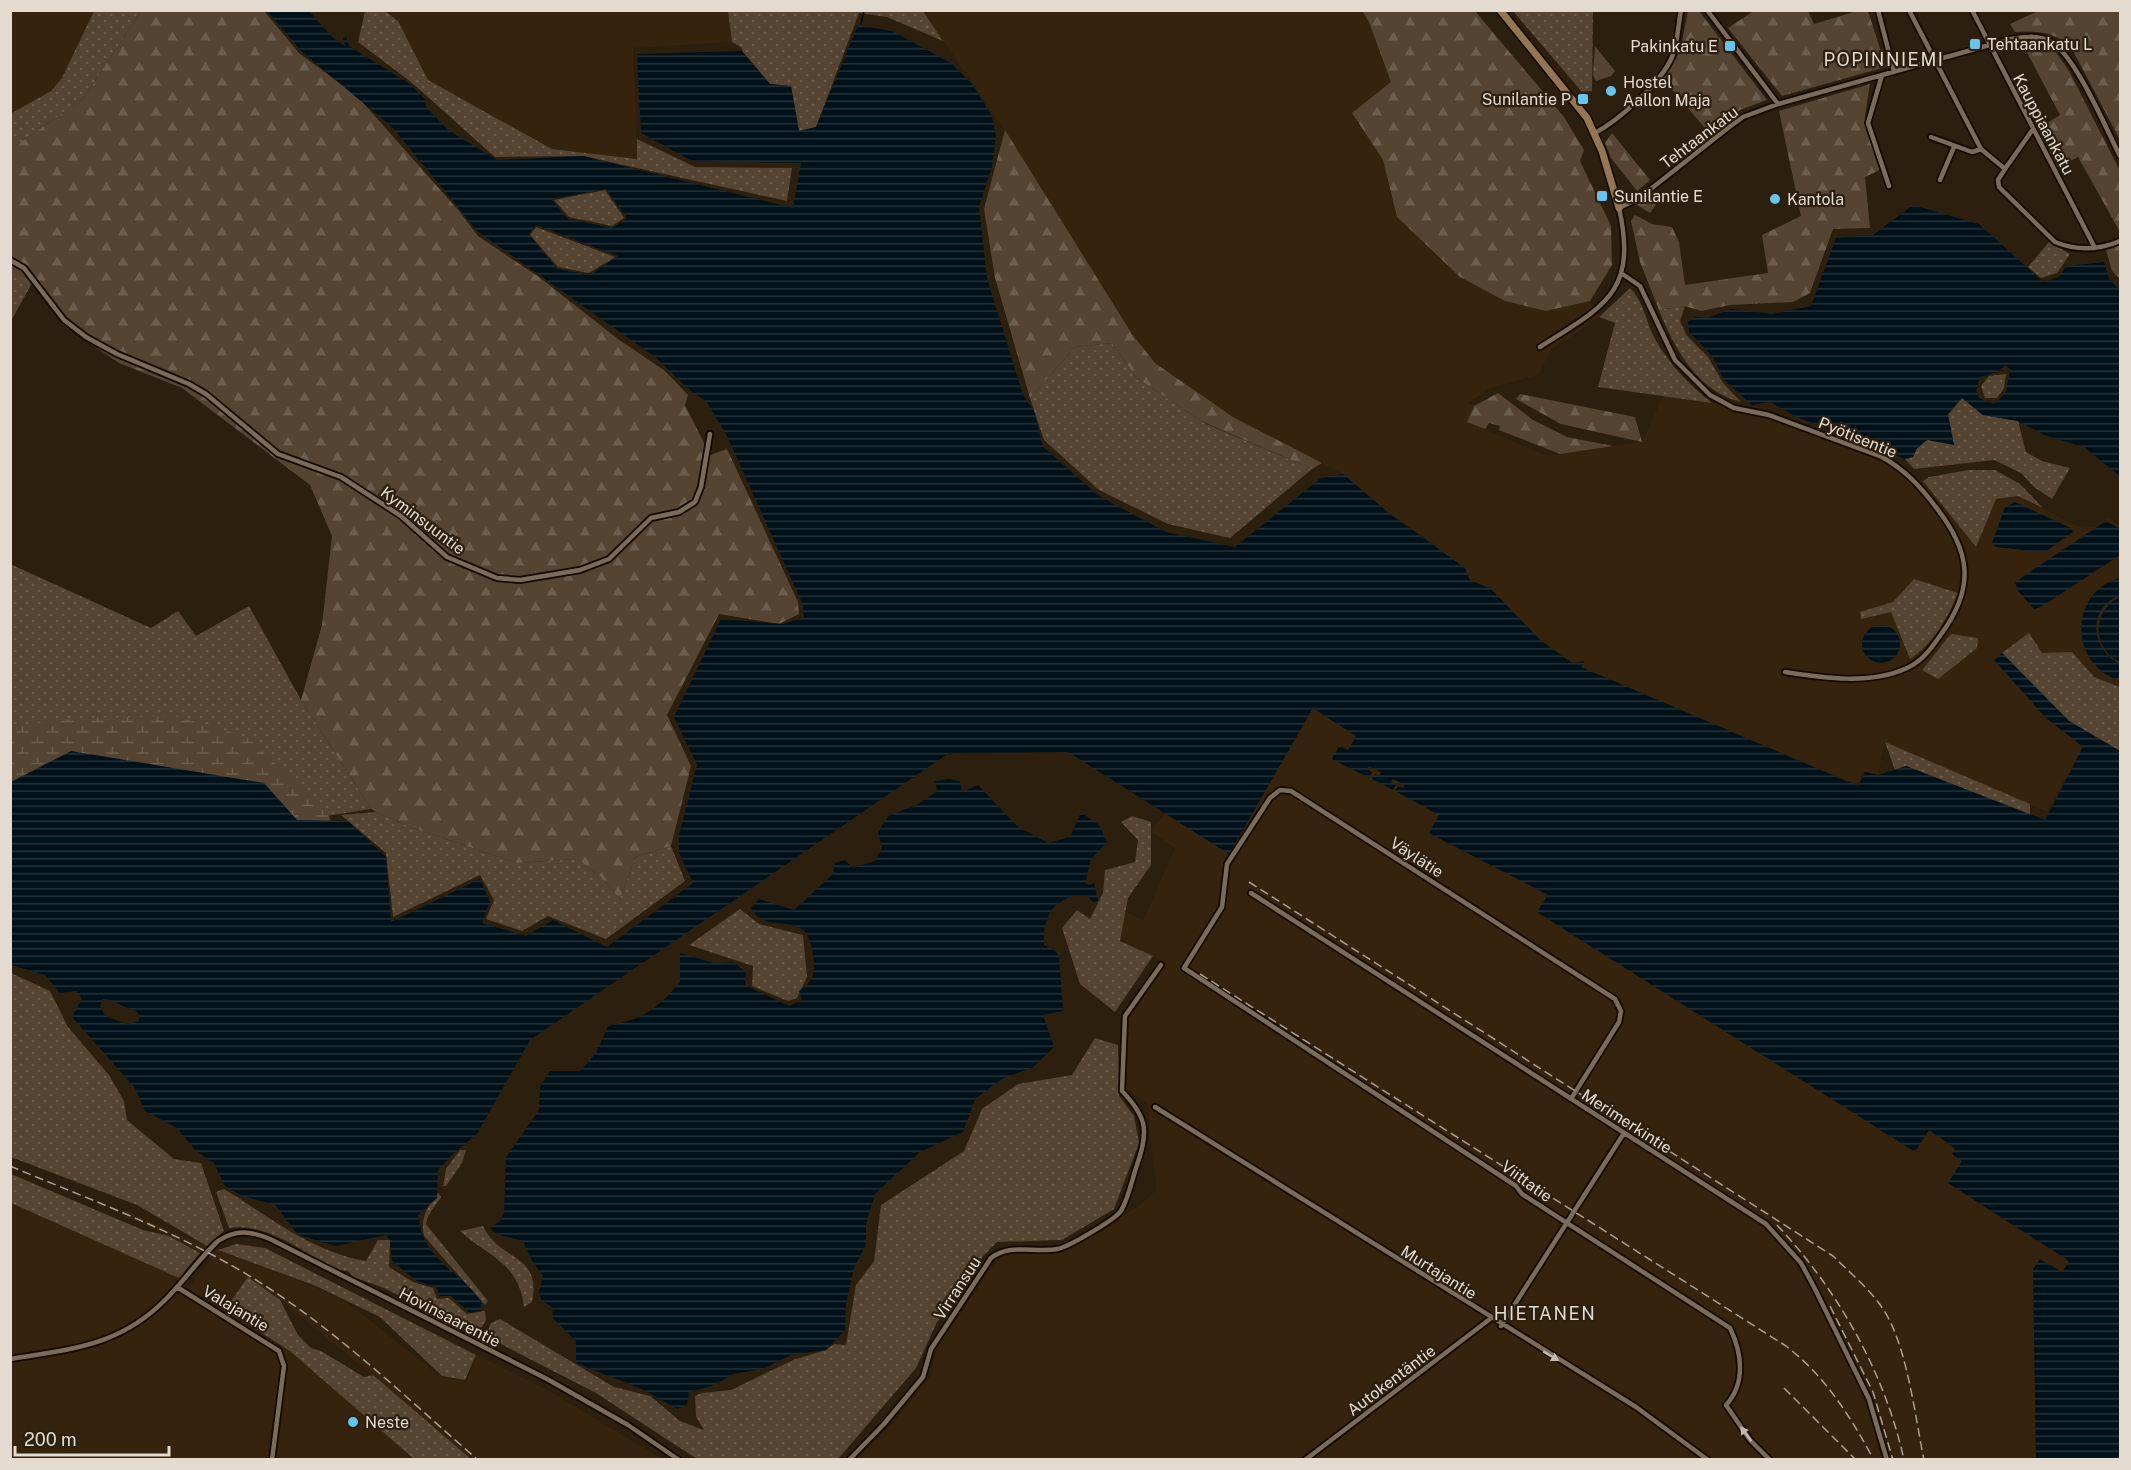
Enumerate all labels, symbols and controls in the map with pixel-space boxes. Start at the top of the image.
place label: Tehtaankatu L [1987,35,2092,54]
place label: Pakinkatu E [1630,37,1718,56]
marker: Tehtaankatu L [1968,37,1982,51]
marker: Pakinkatu E [1723,39,1737,53]
district label: POPINNIEMI [1824,49,1944,70]
street label: Kauppiaankatu [2009,70,2078,178]
place label: Hostel Aallon Maja [1623,73,1710,110]
marker: Hostel Aallon Maja [1604,84,1618,98]
place label: Sunilantie P [1482,90,1571,109]
marker: Sunilantie P [1576,92,1590,106]
street label: Tehtaankatu [1657,102,1742,173]
place label: Sunilantie E [1614,187,1703,206]
marker: Sunilantie E [1595,189,1609,203]
place label: Kantola [1787,190,1844,209]
marker: Kantola [1768,192,1782,206]
street label: Pyötisentie [1816,413,1900,462]
street label: Kyminsuuntie [377,482,469,558]
street label: Väylätie [1387,833,1447,882]
street label: Merimerkintie [1578,1085,1675,1158]
street label: Viittatie [1498,1157,1556,1206]
street label: Murtajantie [1397,1242,1480,1303]
street label: Virransuu [930,1253,985,1324]
street label: Valajantie [199,1281,272,1336]
street label: Hovinsaarentie [396,1284,504,1351]
district label: HIETANEN [1494,1303,1596,1324]
street label: Autokentäntie [1344,1341,1439,1420]
one-way arrow [1543,1351,1559,1362]
place label: Neste [365,1413,409,1432]
marker: Neste [346,1415,360,1429]
scale bar [15,1419,170,1457]
one-way arrow [1740,1426,1753,1442]
text: 200 m [24,1429,77,1450]

